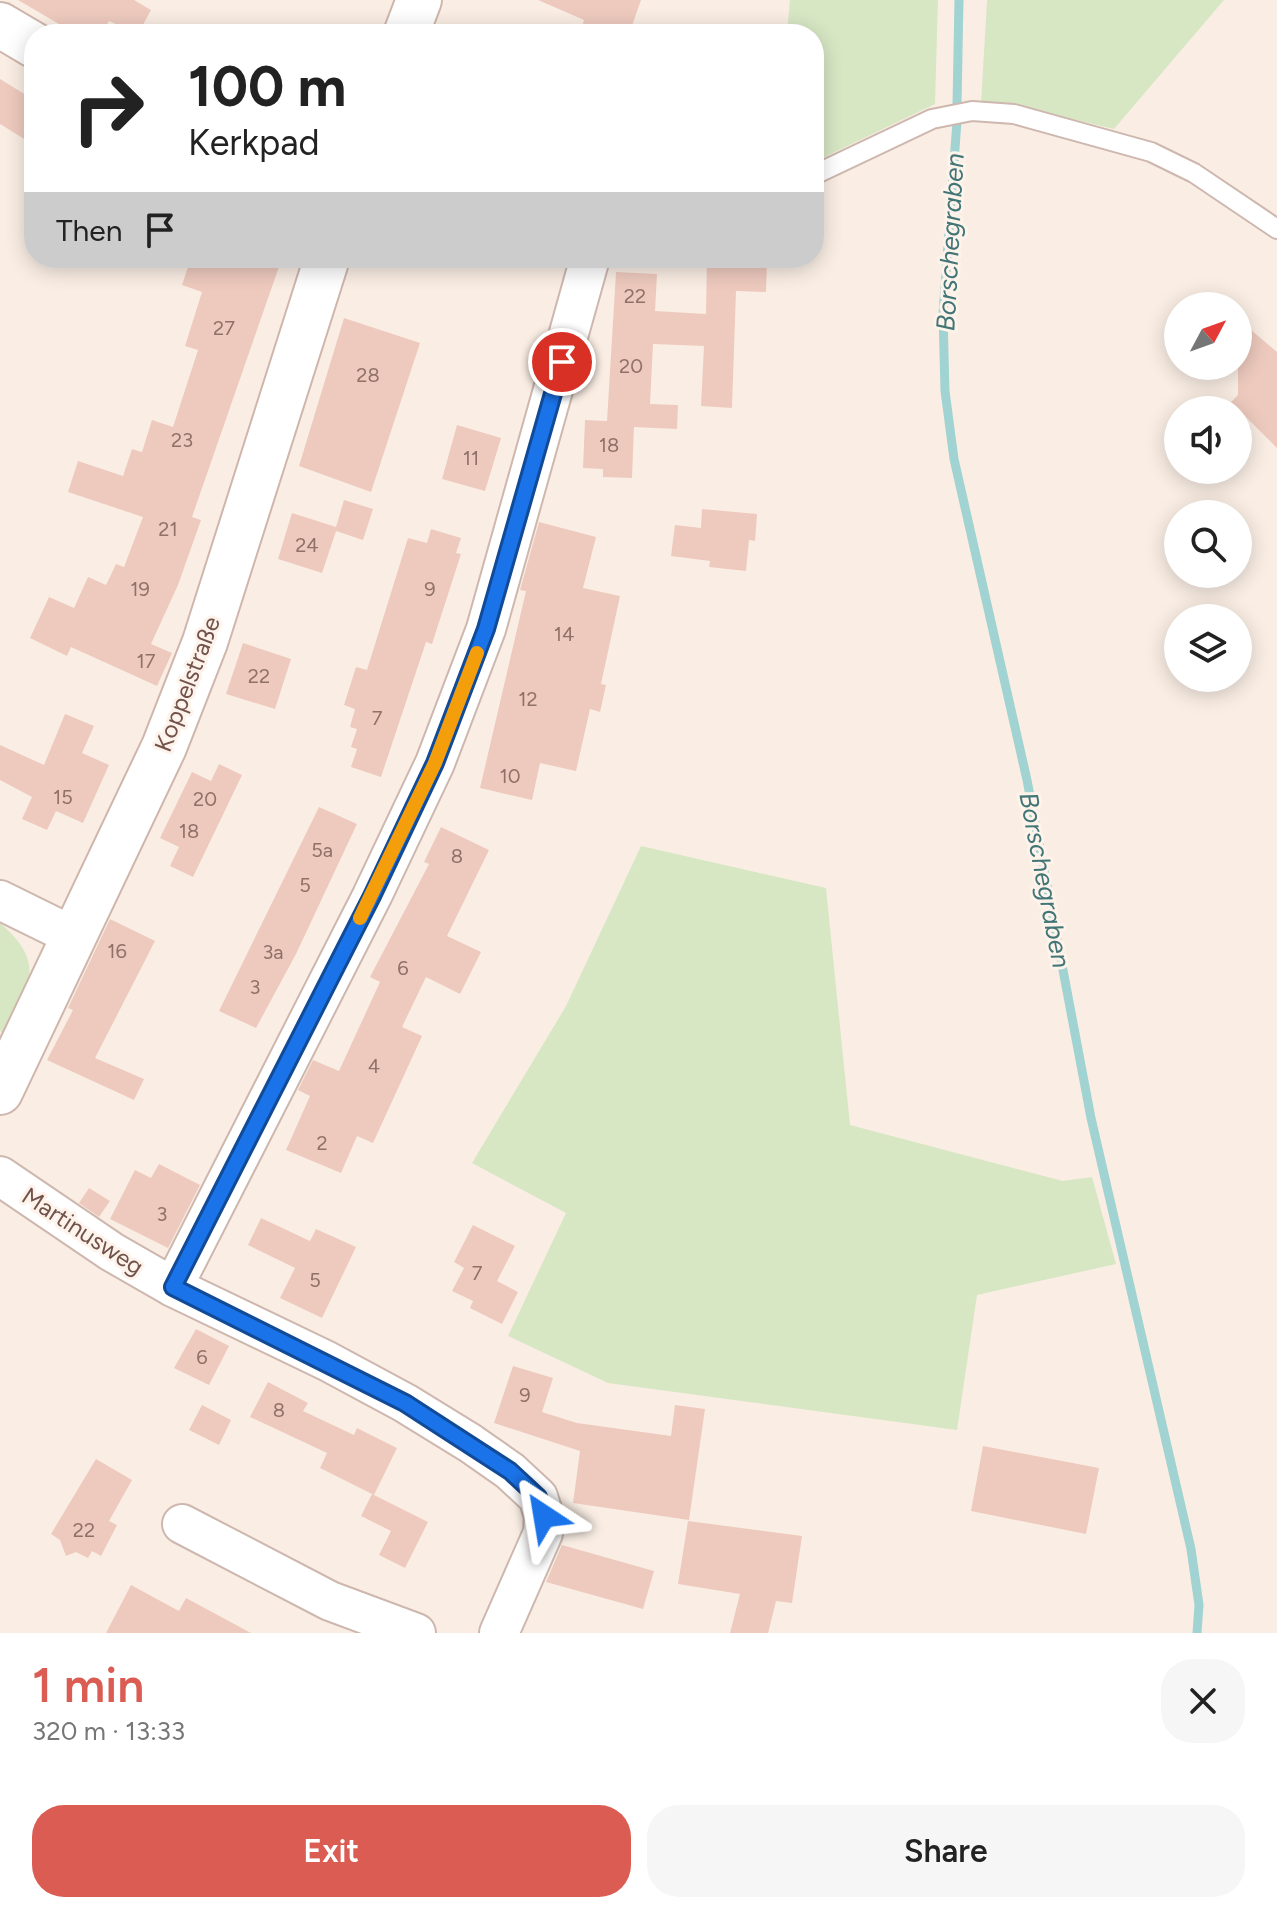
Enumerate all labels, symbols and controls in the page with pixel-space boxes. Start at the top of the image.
text: 100 m [188,53,346,120]
icon: right [56,56,160,160]
text: Kerkpad [188,121,320,164]
water label: Borschegraben [929,152,971,332]
icon: arrive [138,208,182,252]
text: Then [56,212,122,249]
house number: 22 [624,284,646,308]
north arrow [1164,292,1252,380]
map controls [1164,292,1252,692]
house number: 27 [213,316,235,340]
pin [528,328,596,396]
icon: arrive [540,340,584,384]
house number: 20 [619,354,643,378]
house number: 28 [356,363,380,387]
button: sound [1164,396,1252,484]
house number: 23 [171,428,193,452]
house number: 18 [599,433,619,457]
house number: 11 [463,446,479,470]
button: search [1164,500,1252,588]
house number: 21 [158,517,178,541]
house number: 24 [295,533,319,557]
house number: 19 [130,577,150,601]
house number: 9 [424,577,436,601]
button: layers [1164,604,1252,692]
street label: Koppelstraße [148,612,226,756]
house number: 14 [554,622,574,646]
house number: 17 [137,649,156,673]
house number: 22 [248,664,270,688]
house number: 12 [518,687,538,711]
house number: 7 [372,706,383,730]
house number: 10 [499,764,521,788]
house number: 15 [53,785,73,809]
house number: 20 [193,787,217,811]
water label: Borschegraben [1012,789,1078,971]
house number: 18 [179,819,199,843]
house number: 5a [311,838,333,862]
house number: 8 [451,844,463,868]
house number: 5 [299,873,311,897]
house number: 16 [107,939,127,963]
house number: 3a [262,940,284,964]
house number: 6 [397,956,409,980]
house number: 3 [250,975,260,999]
house number: 4 [368,1054,380,1078]
house number: 2 [316,1131,328,1155]
street label: Martinusweg [17,1181,149,1281]
house number: 3 [157,1202,167,1226]
house number: 7 [472,1261,483,1285]
house number: 5 [309,1268,321,1292]
house number: 6 [196,1345,208,1369]
house number: 9 [519,1383,531,1407]
house number: 8 [273,1398,285,1422]
position arrow [502,1474,586,1558]
house number: 22 [73,1518,95,1542]
text: 1 min [32,1656,144,1714]
button: close [1161,1659,1245,1743]
text: 320 m · 13:33 [32,1715,185,1747]
button: Exit [32,1805,631,1897]
button: Share [647,1805,1245,1897]

